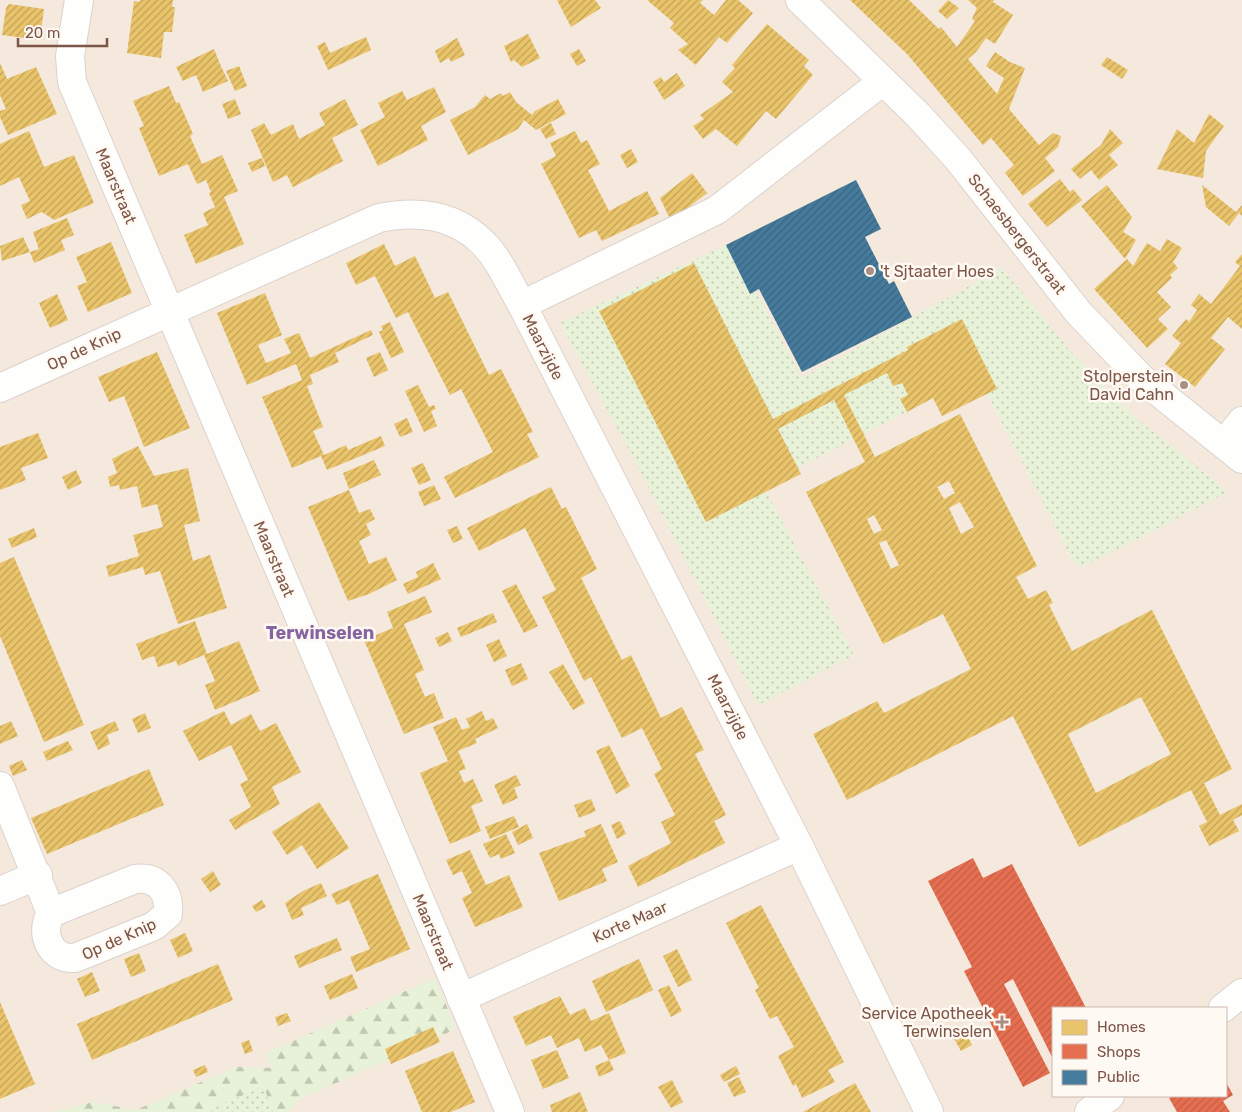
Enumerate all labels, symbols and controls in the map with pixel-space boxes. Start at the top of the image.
scale bar [18,15,106,47]
text: 20 m [25,24,60,42]
street label: Maarstraat [91,145,141,227]
street label: Schaesbergerstraat [964,170,1070,298]
place label: 't Sjtaater Hoes [880,262,994,281]
marker: 't Sjtaater Hoes [864,265,876,277]
street label: Maarzijde [518,311,568,383]
street label: Op de Knip [44,324,124,374]
place label: Stolperstein David Cahn [1083,367,1174,404]
marker: Stolperstein David Cahn [1178,379,1190,391]
street label: Maarstraat [249,518,299,600]
district label: Terwinselen [266,622,374,644]
street label: Maarzijde [703,671,753,743]
street label: Maarstraat [408,891,458,973]
street label: Korte Maar [590,897,670,947]
street label: Op de Knip [79,914,159,964]
place label: Service Apotheek Terwinselen [861,1004,993,1041]
legend [1052,1007,1227,1097]
marker: Service Apotheek Terwinselen [996,1016,1008,1028]
text: Homes [1097,1018,1146,1036]
text: Shops [1097,1043,1141,1061]
text: Public [1097,1068,1140,1086]

